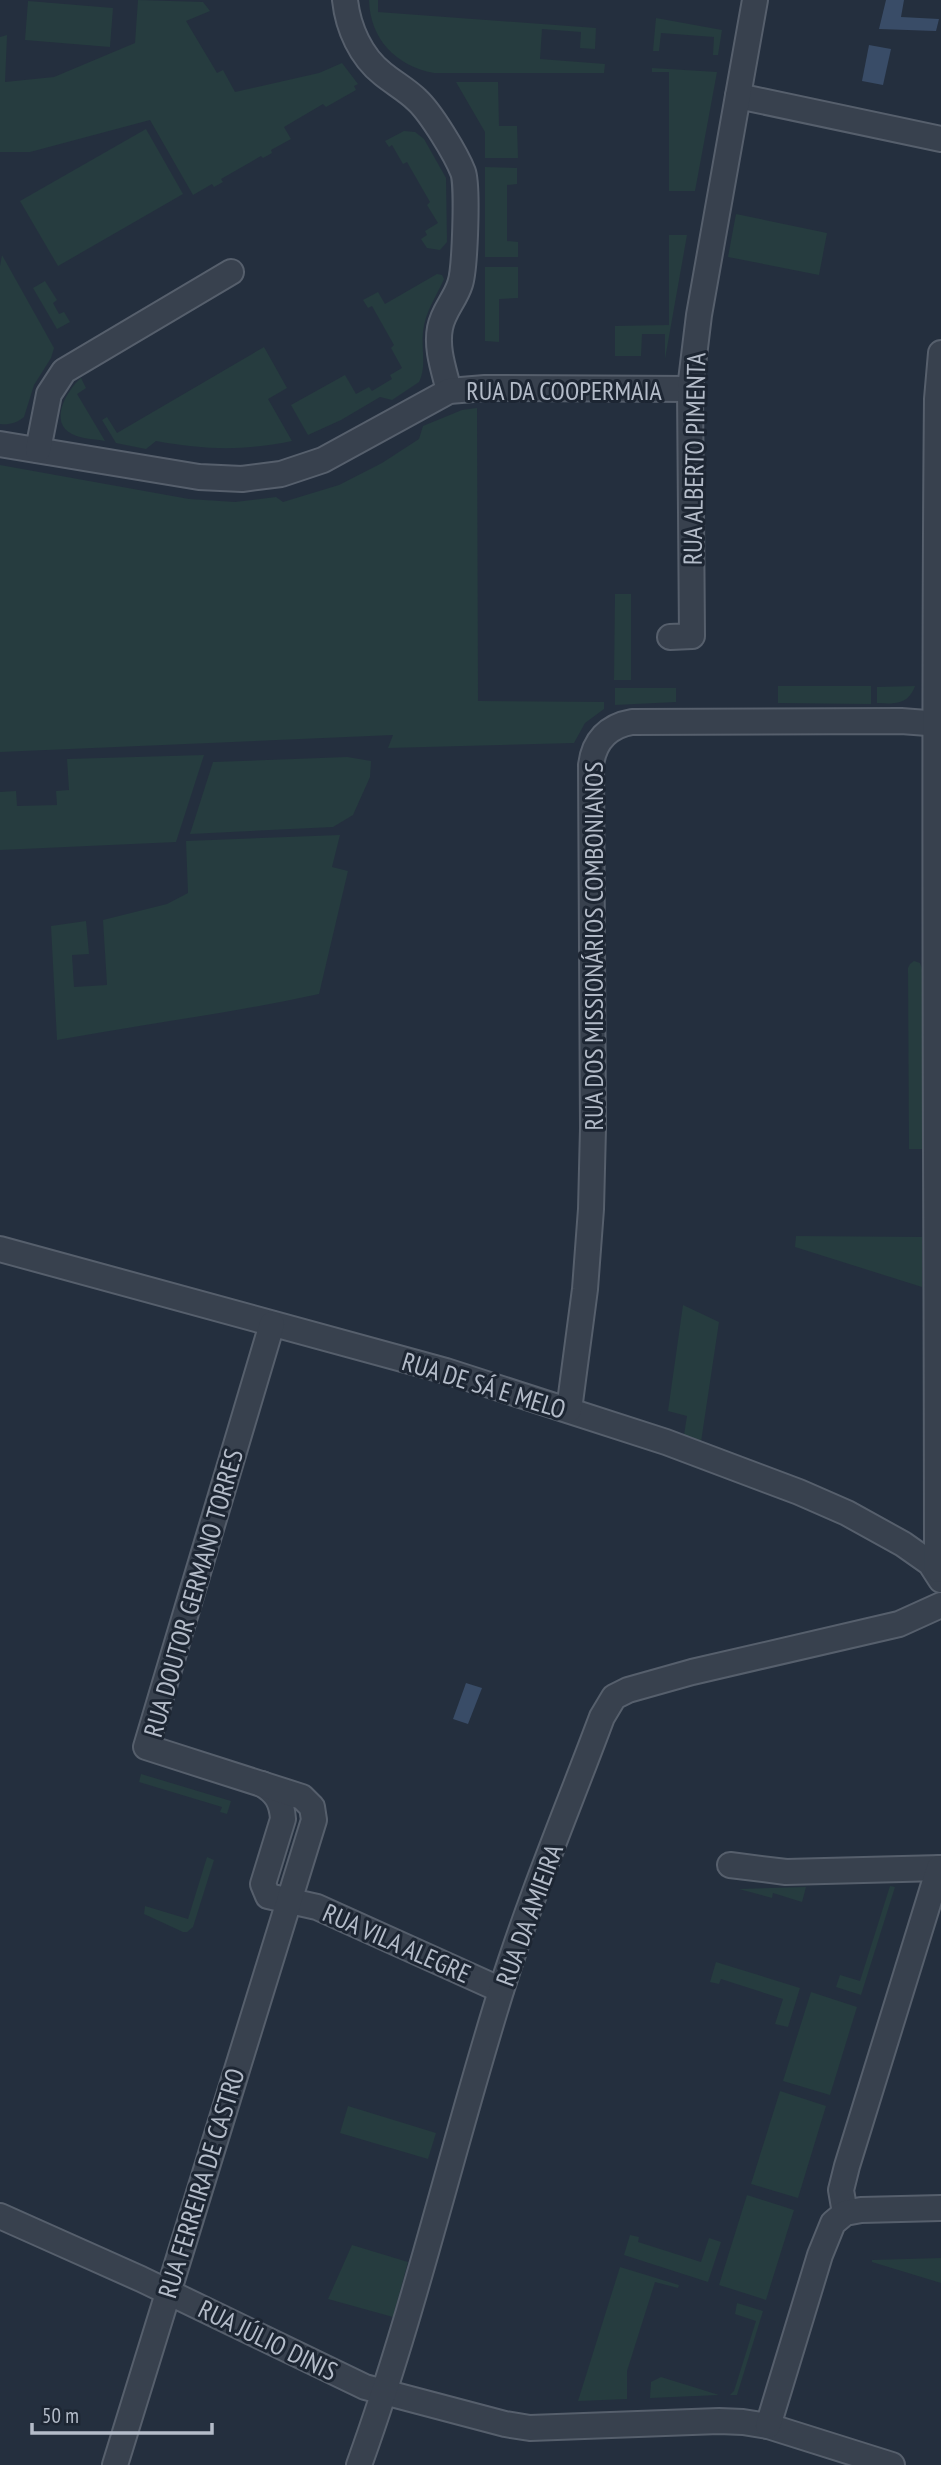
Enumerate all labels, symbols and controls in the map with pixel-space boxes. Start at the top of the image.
street label: RUA ALBERTO PIMENTA [676,352,712,565]
street label: RUA DA COOPERMAIA [466,374,662,407]
street label: RUA DOS MISSIONÁRIOS COMBONIANOS [577,762,610,1130]
street label: RUA DE SÁ E MELO [398,1344,570,1426]
street label: RUA DOUTOR GERMANO TORRES [136,1445,250,1741]
street label: RUA DA AMIEIRA [488,1839,570,1990]
street label: RUA VILA ALEGRE [318,1896,476,1990]
street label: RUA FERREIRA DE CASTRO [150,2064,252,2302]
street label: RUA JÚLIO DINIS [193,2292,343,2388]
scale bar [32,2392,212,2436]
text: 50 m [42,2402,79,2429]

